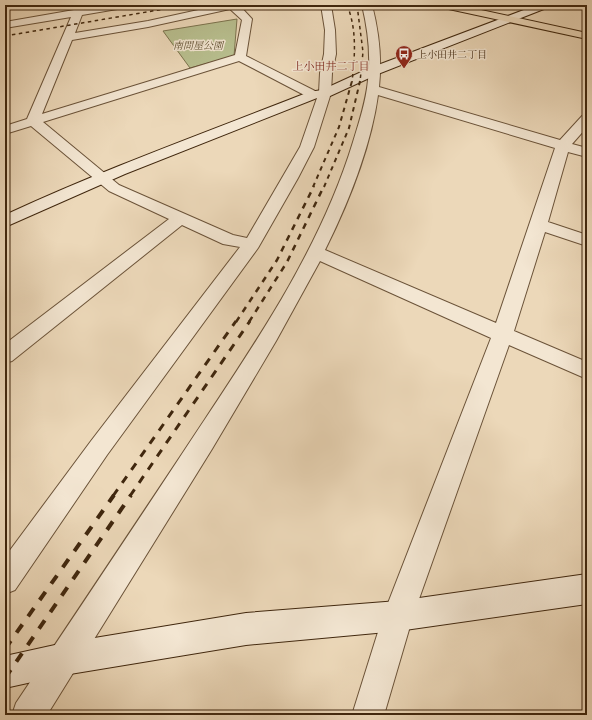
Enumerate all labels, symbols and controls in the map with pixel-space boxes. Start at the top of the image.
park label: 南問屋公園 [173,40,225,51]
bus stop icon: 上小田井二丁目 [394,44,414,69]
place label: 上小田井二丁目 [417,49,487,60]
district label: 上小田井二丁目 [293,60,370,73]

